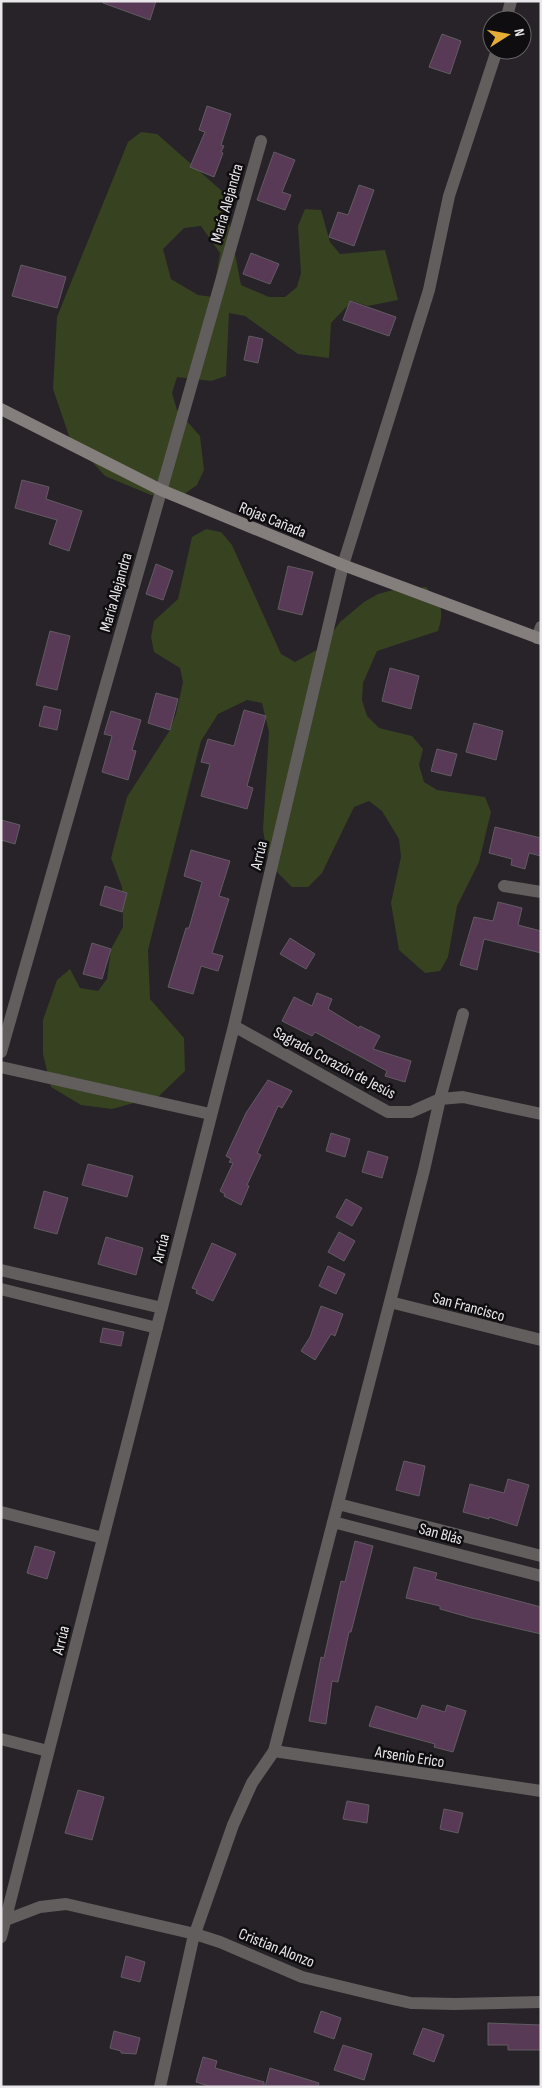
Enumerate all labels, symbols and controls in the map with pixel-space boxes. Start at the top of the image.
north arrow [482,10,532,60]
text: N [510,27,528,38]
street label: María Alejandra [207,162,248,245]
street label: Rojas Cañada [236,498,309,542]
street label: María Alejandra [96,551,137,634]
street label: Arrúa [247,839,272,873]
street label: Sagrado Corazón de Jesús [270,1023,399,1104]
street label: Arrúa [148,1232,174,1266]
street label: San Francisco [430,1289,507,1326]
street label: San Blás [417,1520,465,1549]
street label: Arrúa [48,1624,74,1658]
street label: Arsenio Erico [373,1742,446,1772]
street label: Cristian Alonzo [236,1925,317,1972]

